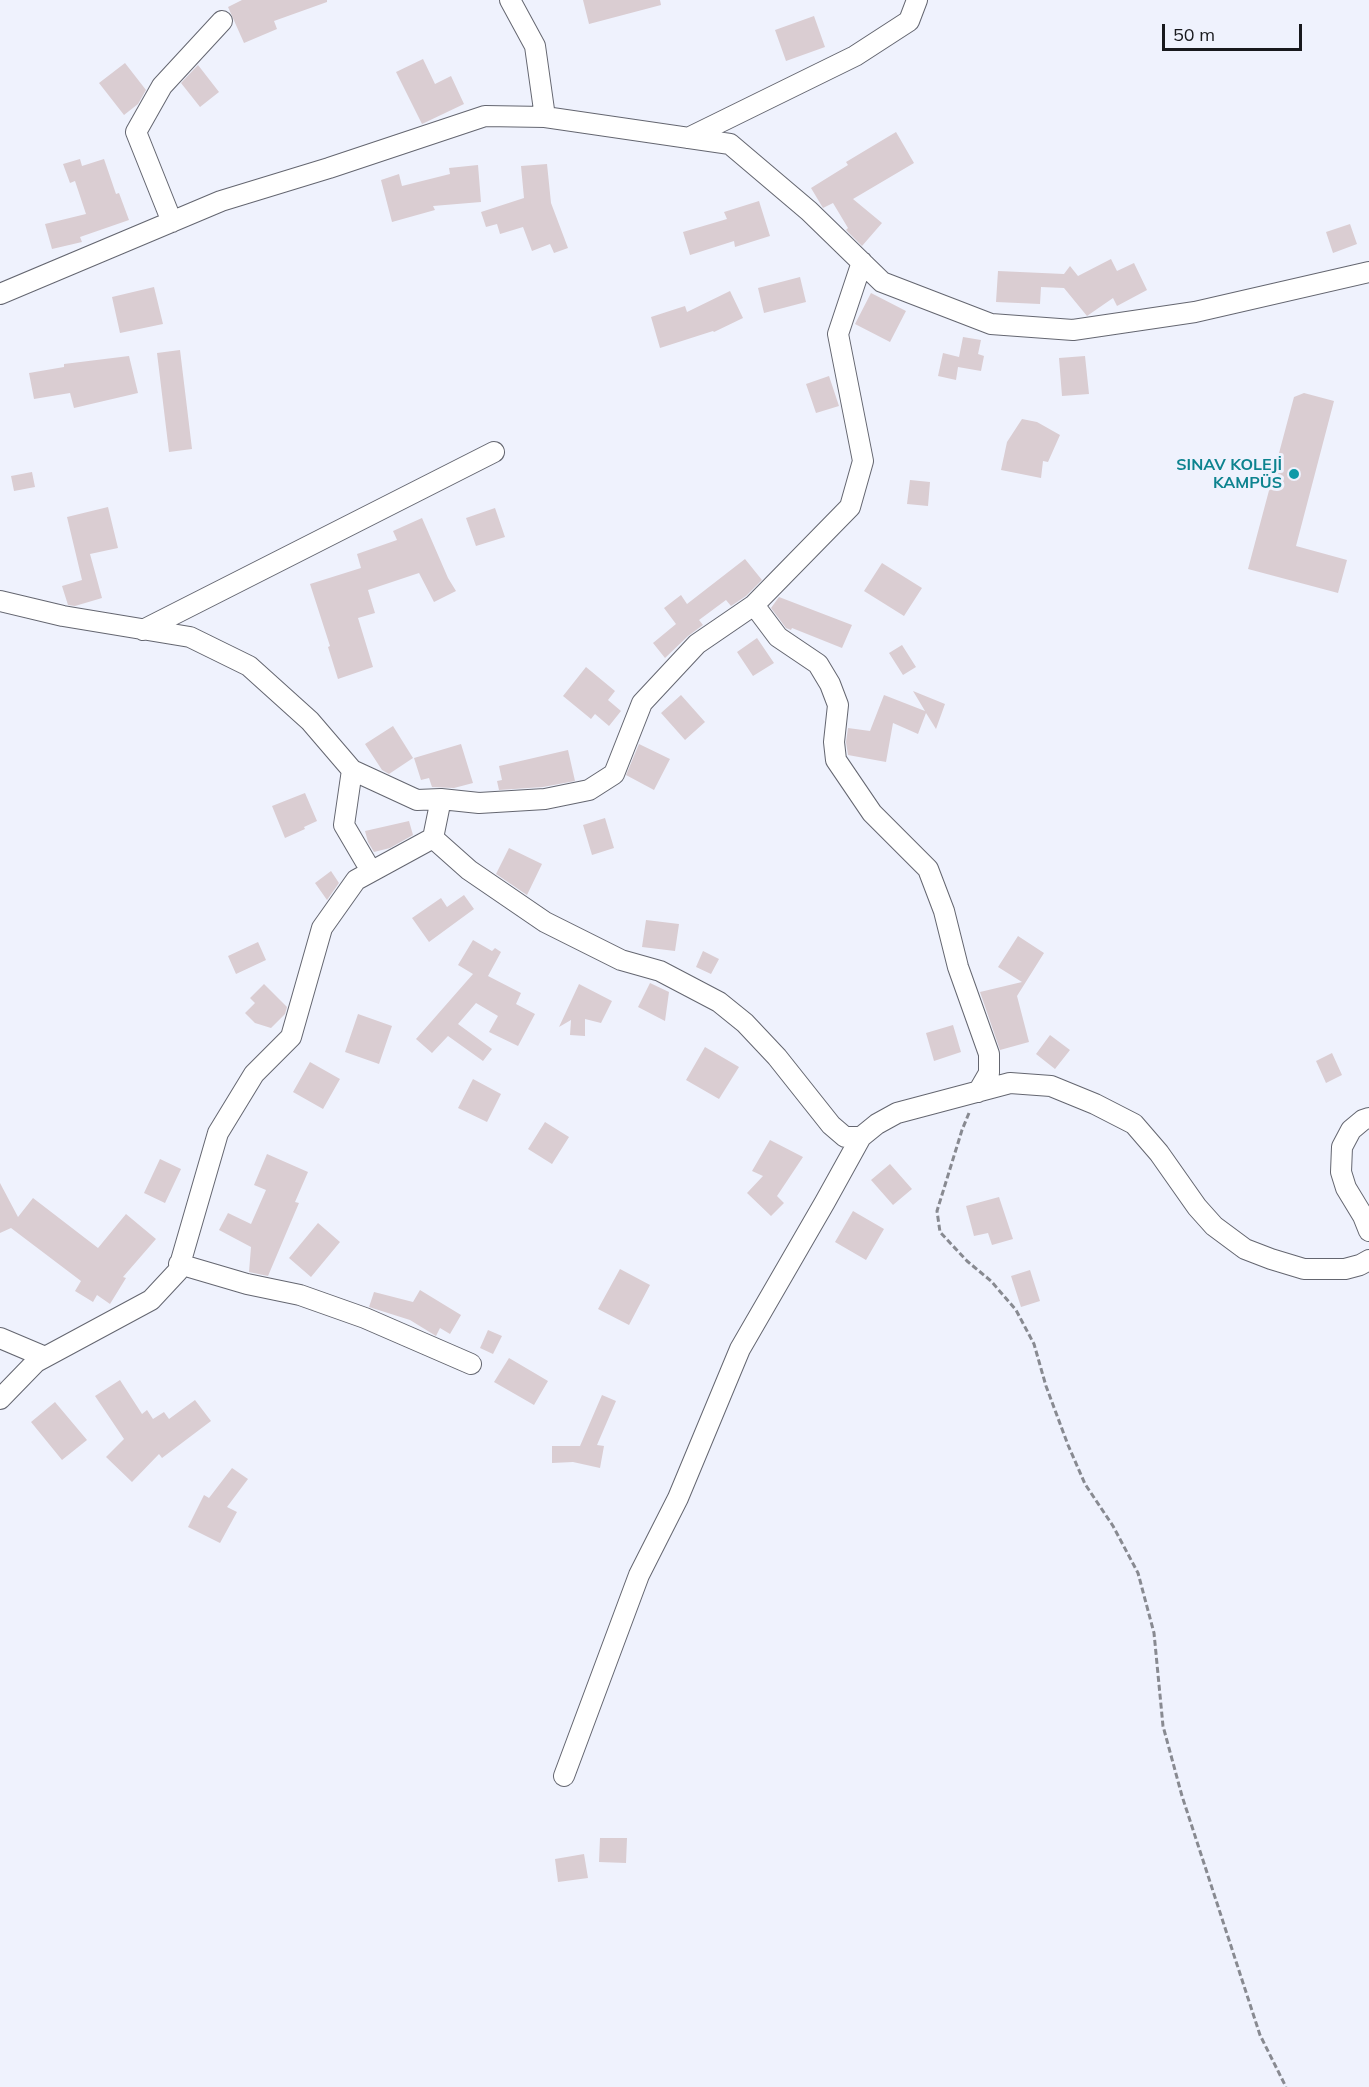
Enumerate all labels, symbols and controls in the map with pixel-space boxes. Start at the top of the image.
scale bar [1165,12,1304,50]
text: 50 m [1173,23,1215,46]
place label: SINAV KOLEJİ KAMPÜS [1176,455,1282,493]
marker: SINAV KOLEJİ KAMPÜS [1287,467,1301,481]

